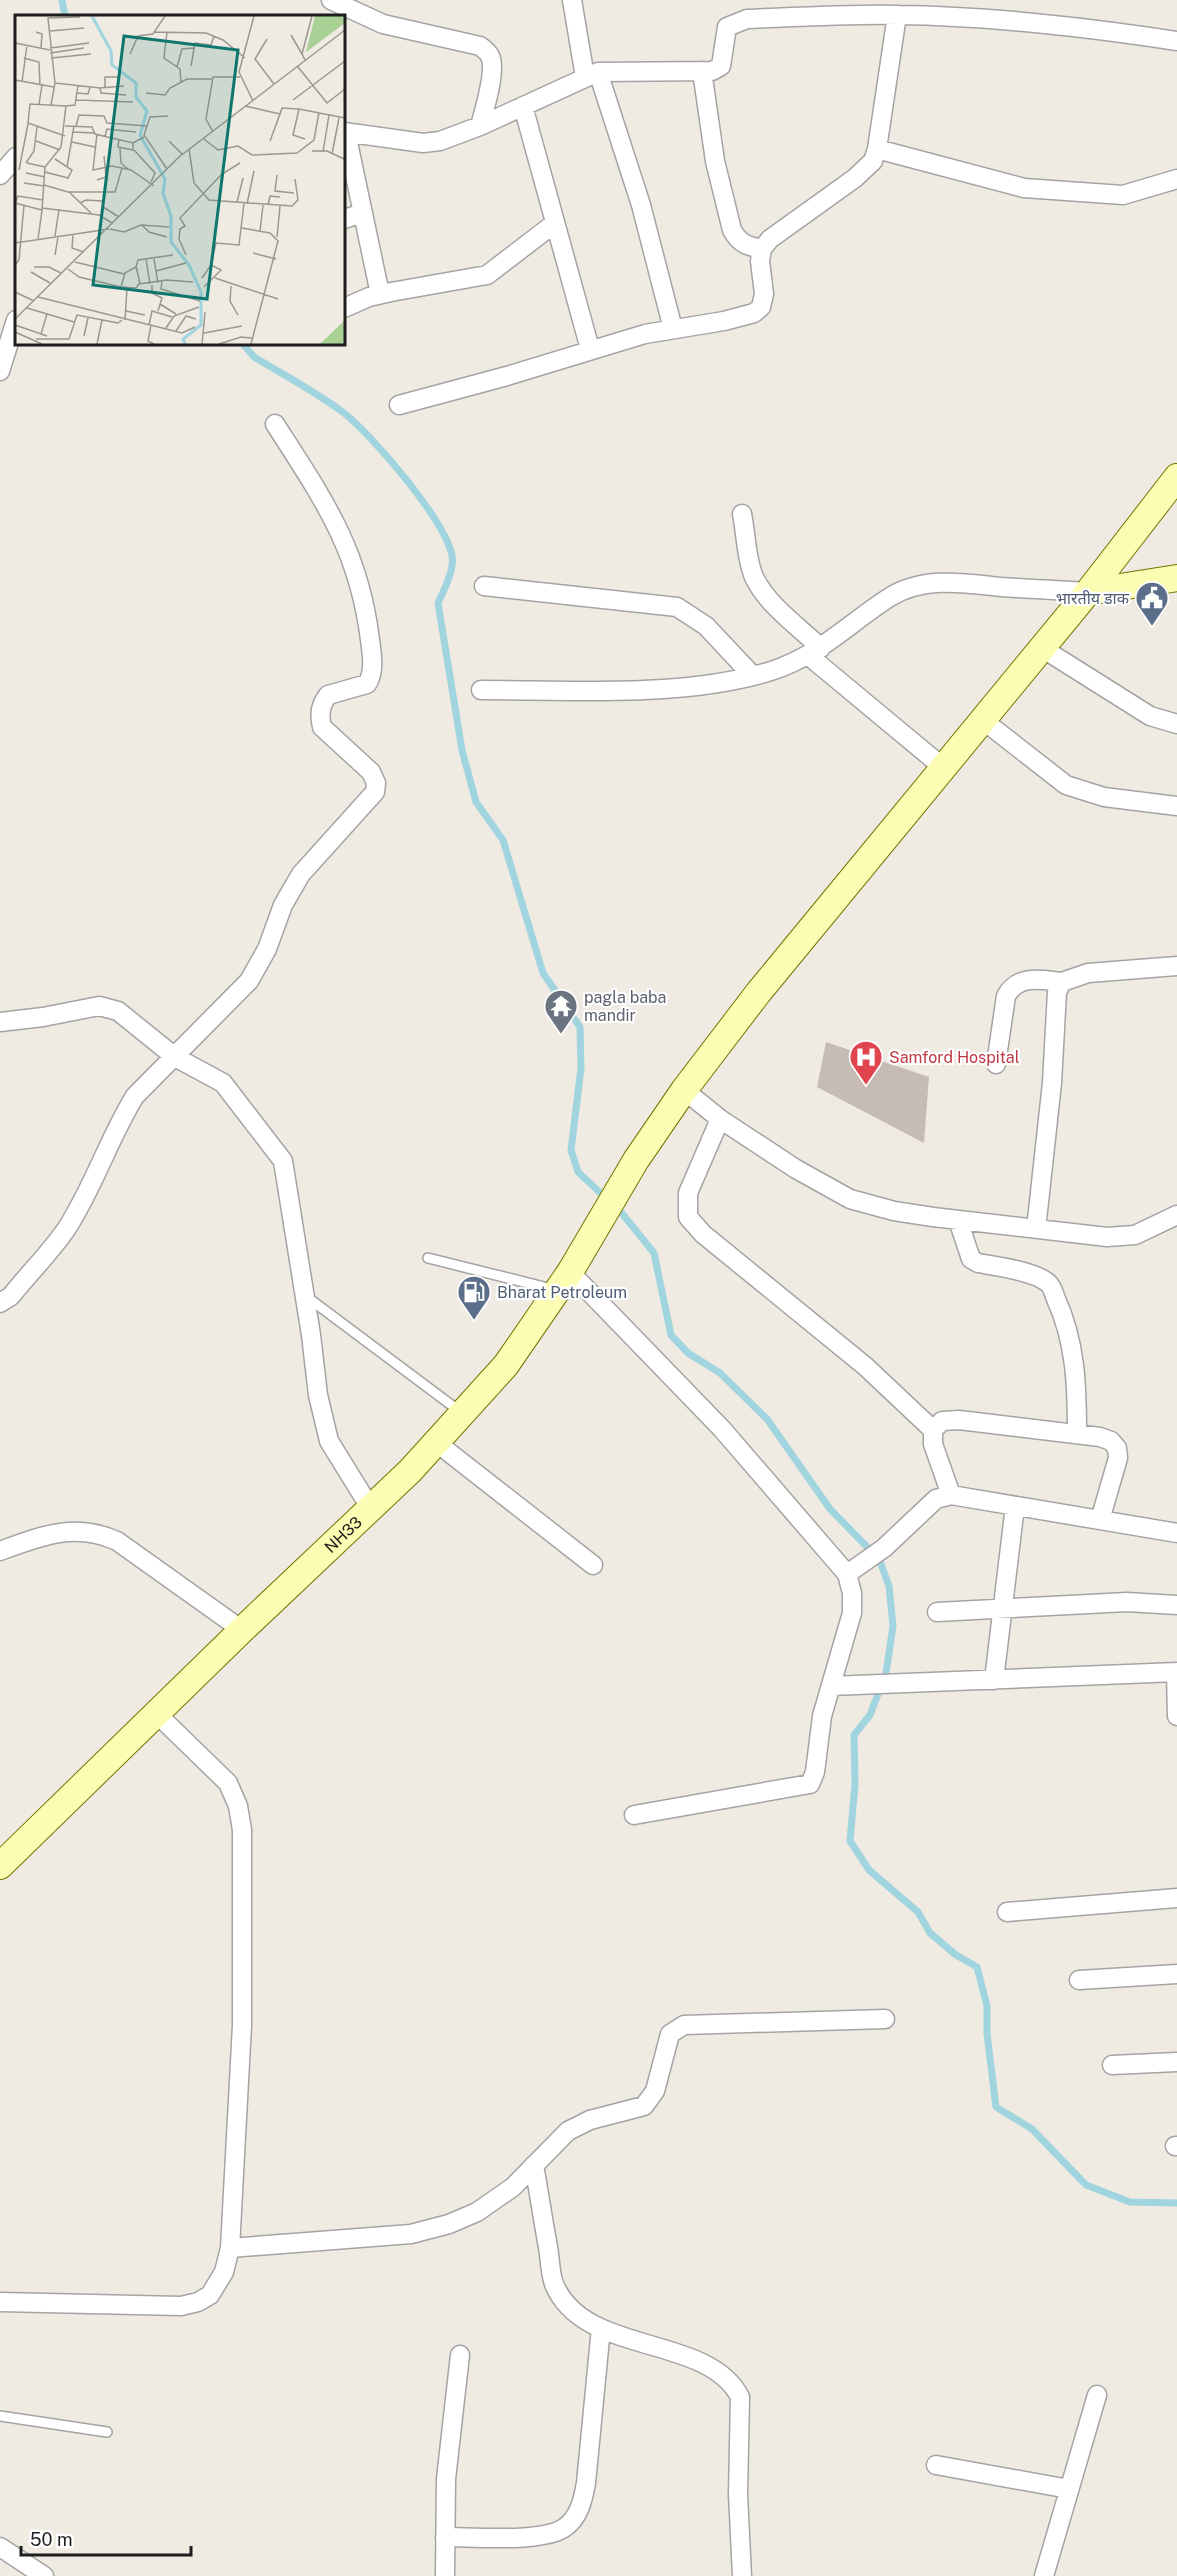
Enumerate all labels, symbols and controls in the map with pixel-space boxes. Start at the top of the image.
inset map [15,15,345,345]
public building icon: भारतीय डाक [1134,580,1170,627]
place label: भारतीय डाक [1056,589,1130,608]
temple icon: pagla baba mandir [543,988,579,1035]
place label: pagla baba mandir [584,988,666,1025]
hospital icon: Samford Hospital [848,1039,884,1086]
place label: Samford Hospital [889,1048,1020,1067]
fuel station icon: Bharat Petroleum [456,1274,492,1321]
place label: Bharat Petroleum [497,1283,627,1302]
street label: NH33 [320,1512,366,1557]
scale bar [21,2519,190,2557]
text: 50 m [30,2529,73,2550]

